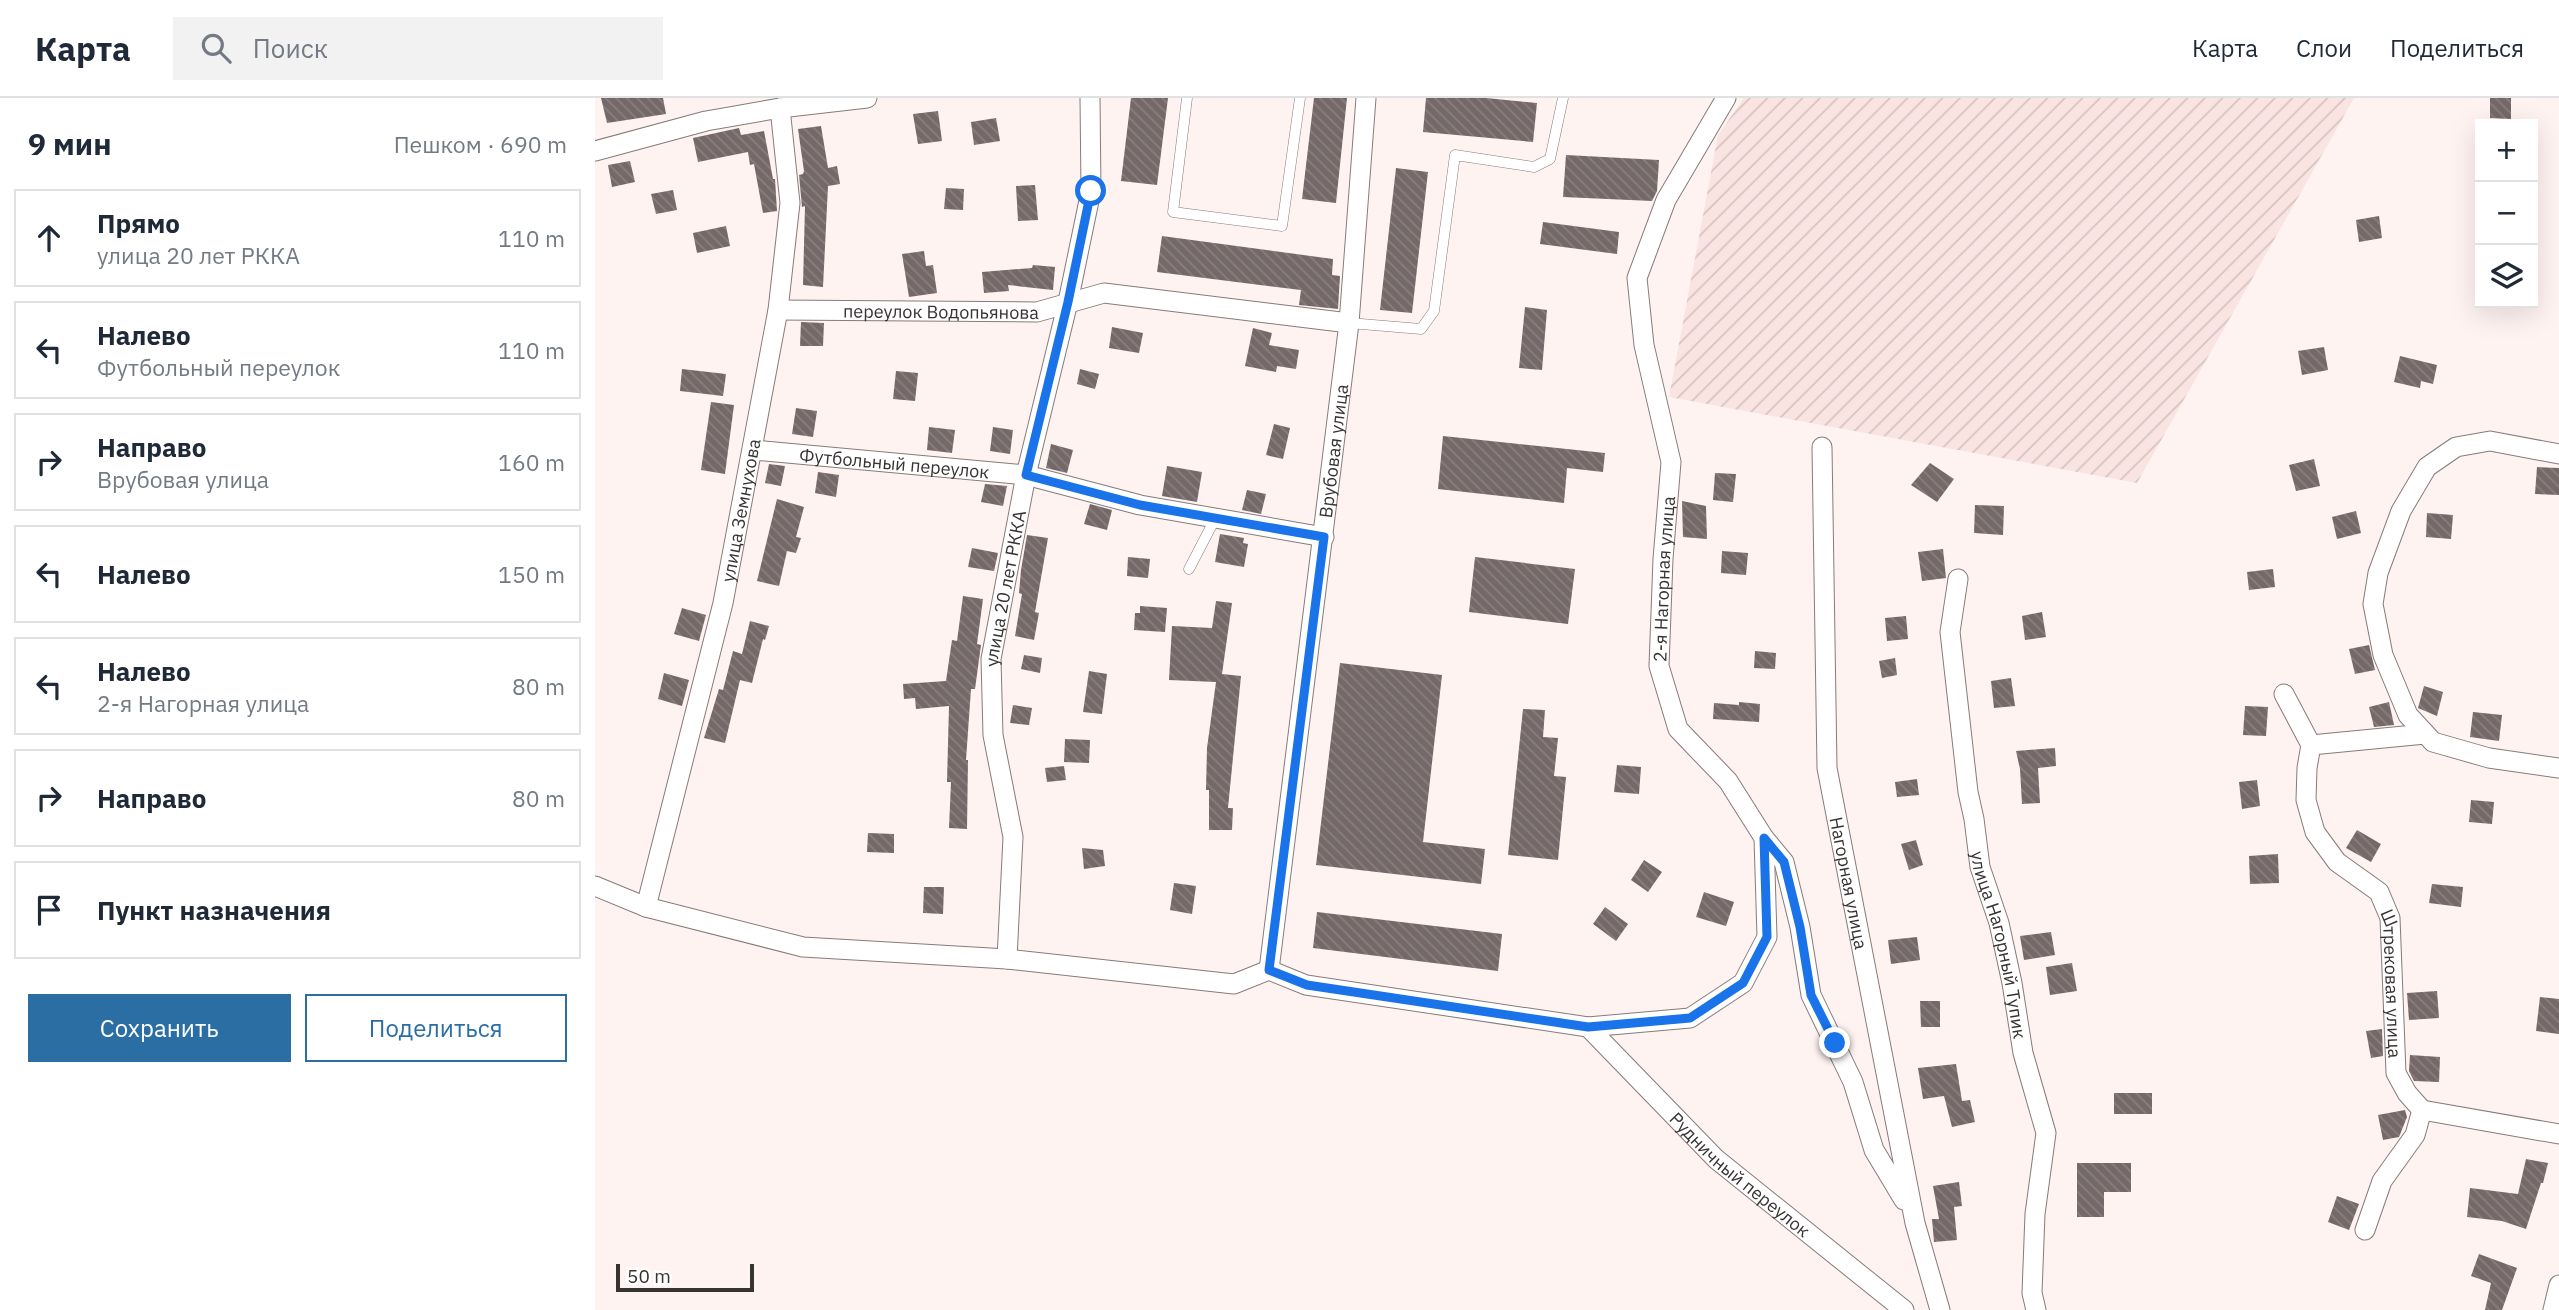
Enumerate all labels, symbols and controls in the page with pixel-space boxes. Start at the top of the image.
search box [173,17,663,80]
text: Карта [35,27,131,70]
icon: search [197,29,235,67]
text: Поиск [253,31,328,65]
text: Карта [2192,32,2258,64]
text: Слои [2296,32,2352,64]
text: Поделиться [2390,32,2524,64]
map controls [2475,119,2538,308]
button: + [2475,119,2538,182]
text: 9 мин [28,124,112,163]
text: Пешком · 690 m [394,129,567,159]
route start [1075,175,1106,206]
button: − [2475,182,2538,245]
text: Прямо [97,206,180,240]
icon: ahead [30,219,68,257]
text: 110 m [498,223,565,253]
text: улица 20 лет РККА [97,240,300,270]
button: layers [2475,245,2538,308]
street label: переулок Водопьянова [843,299,1039,324]
text: Налево [97,318,191,352]
icon: left [30,331,68,369]
text: 110 m [498,335,565,365]
text: Футбольный переулок [97,352,340,382]
street label: Врубовая улица [1313,382,1353,519]
text: Направо [97,430,206,464]
street label: улица Земнухова [716,436,765,584]
icon: right [30,443,68,481]
street label: Футбольный переулок [798,443,990,483]
text: 160 m [498,447,565,477]
text: Врубовая улица [97,464,269,494]
street label: 2-я Нагорная улица [1648,495,1680,662]
street label: улица 20 лет РККА [979,508,1031,667]
icon: left [30,555,68,593]
text: Налево [97,557,191,591]
text: 150 m [498,559,565,589]
text: Налево [97,654,191,688]
icon: left [30,667,68,705]
text: 80 m [512,671,565,701]
text: 2-я Нагорная улица [97,688,309,718]
icon: right [30,779,68,817]
text: Направо [97,781,206,815]
text: 80 m [512,783,565,813]
street label: Нагорная улица [1825,815,1873,951]
street label: улица Нагорный Тупик [1967,850,2032,1040]
icon: arrive [30,891,68,929]
text: Пункт назначения [97,893,331,927]
street label: Штрековая улица [2376,905,2407,1059]
button: Сохранить [28,994,291,1062]
button: Поделиться [305,994,567,1062]
route end [1819,1027,1850,1058]
street label: Рудничный переулок [1665,1107,1815,1242]
scale bar [616,1261,754,1293]
text: 50 m [627,1264,671,1288]

